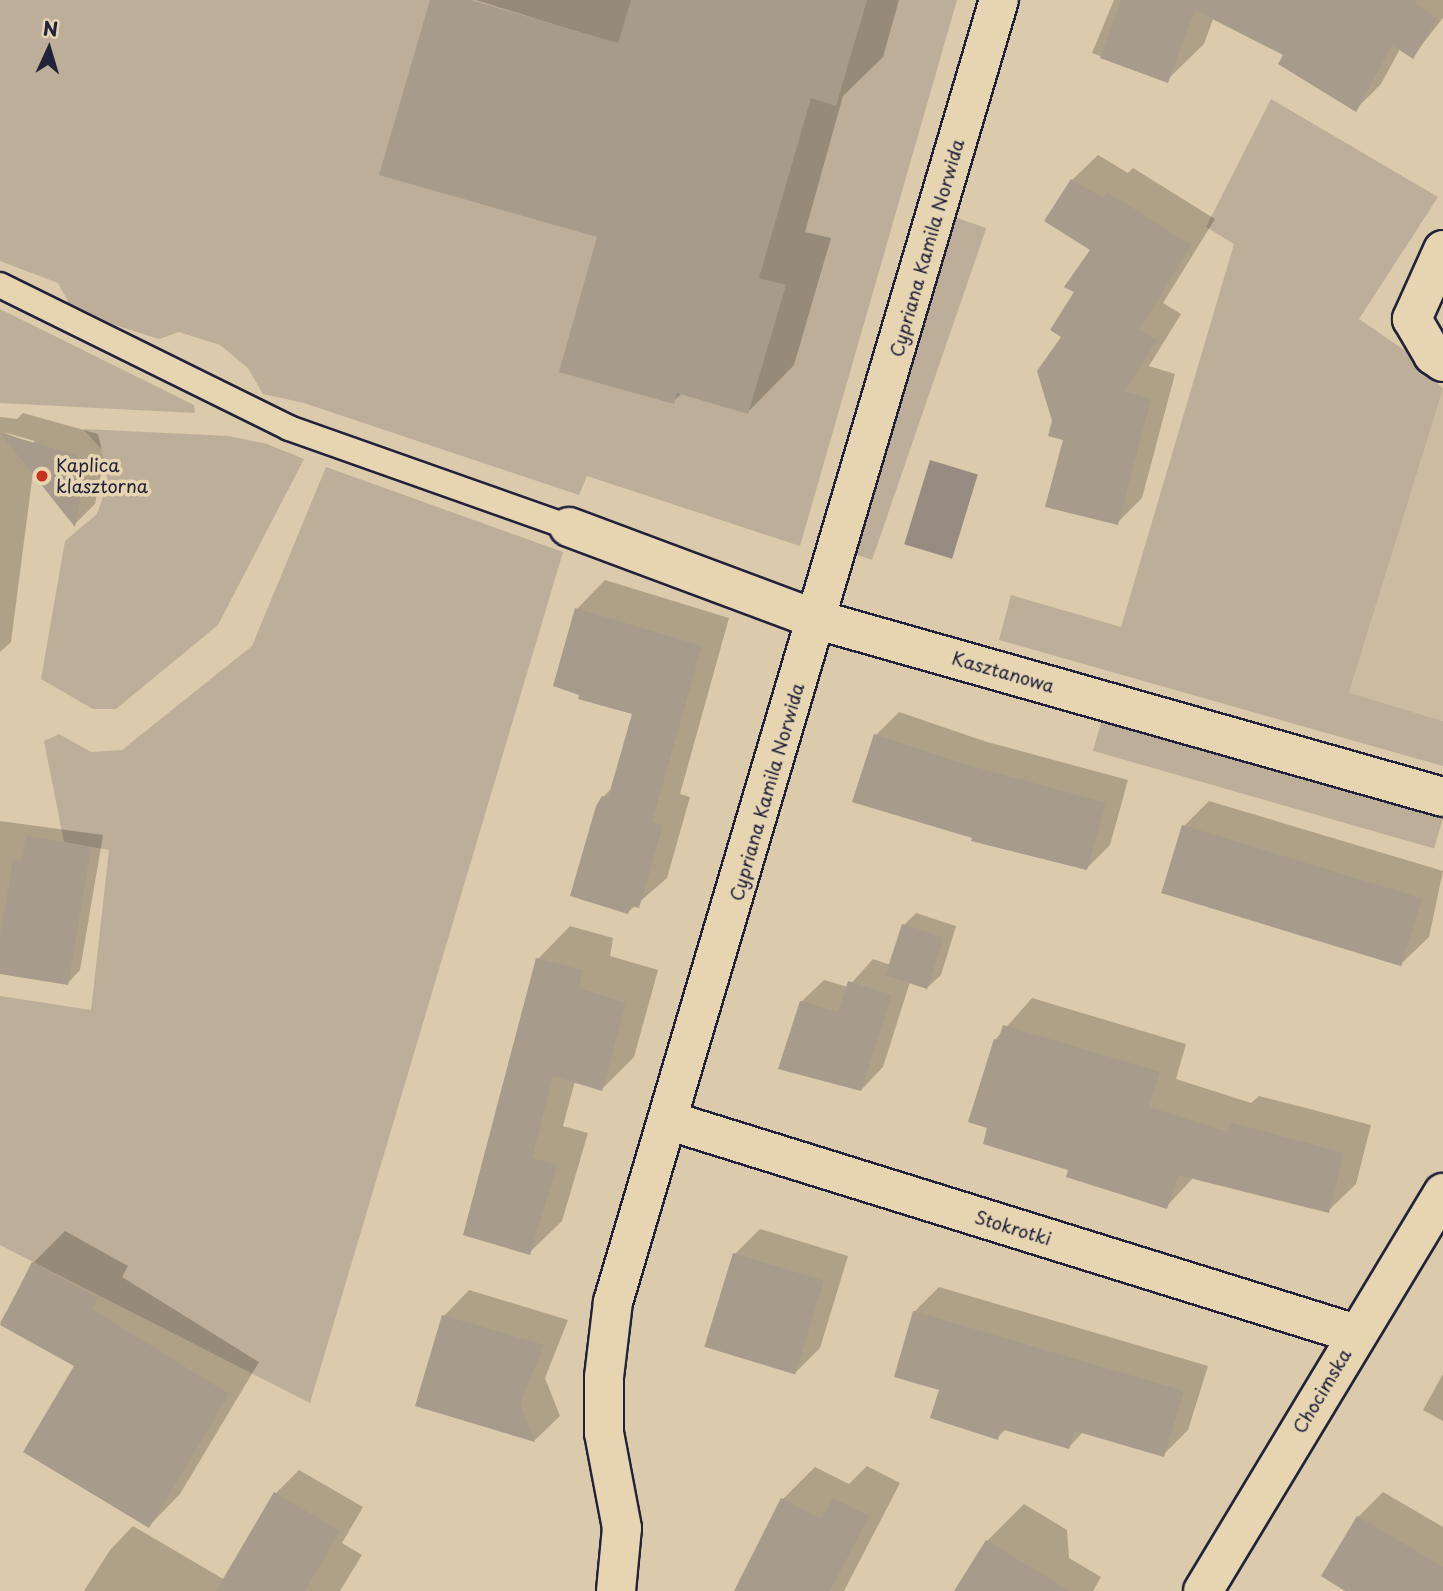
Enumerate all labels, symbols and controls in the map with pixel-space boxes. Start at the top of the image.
north arrow [14,14,84,84]
text: N [42,14,59,43]
street label: Cypriana Kamila Norwida [885,136,969,360]
place label: Kaplica klasztorna [56,455,148,498]
marker: Kaplica klasztorna [34,468,50,484]
street label: Kasztanowa [949,647,1057,697]
street label: Cypriana Kamila Norwida [725,680,809,904]
street label: Stokrotki [972,1206,1054,1250]
street label: Chocimska [1288,1345,1356,1437]

